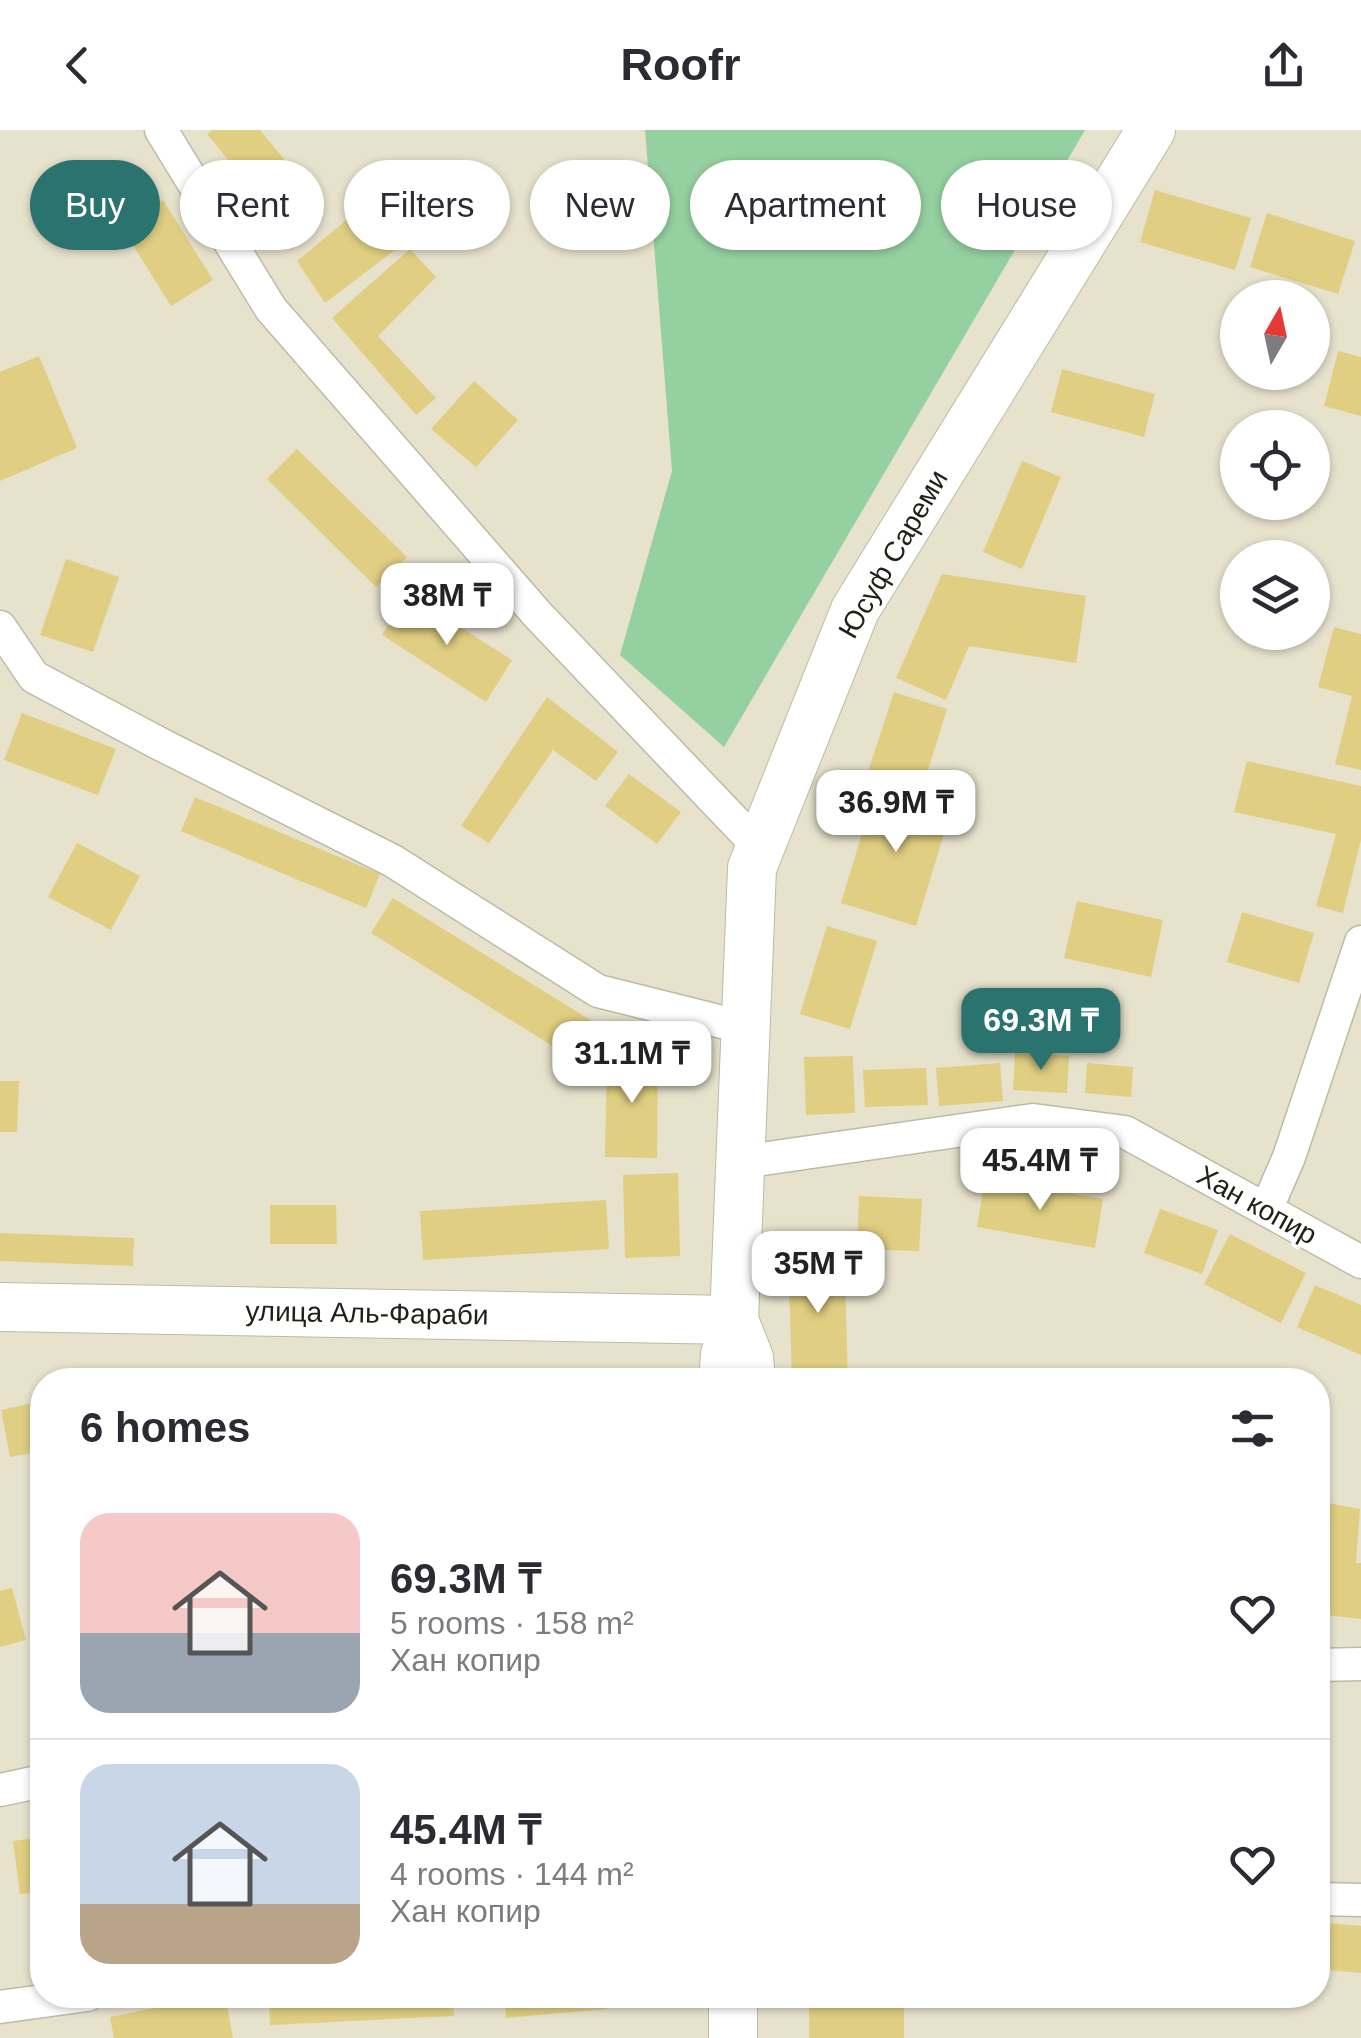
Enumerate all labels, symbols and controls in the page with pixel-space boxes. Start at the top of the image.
icon: back [50,38,105,93]
icon: share [1256,38,1311,93]
text: Roofr [621,39,740,90]
chip: Buy [30,160,160,250]
chip: Rent [180,160,324,250]
chip: Filters [344,160,510,250]
chip: New [530,160,670,250]
chip: Apartment [690,160,921,250]
chip: House [941,160,1112,250]
north arrow [1220,280,1330,390]
map controls [1220,280,1330,650]
button: locate [1220,410,1330,520]
street label: Юсуф Сареми [832,464,954,644]
button: layers [1220,540,1330,650]
pin: 38M ₸ [377,563,517,648]
text: 38M ₸ [403,577,491,613]
pin: 36.9M ₸ [804,770,988,855]
text: 36.9M ₸ [838,784,954,820]
pin: 69.3M ₸ [949,988,1133,1073]
text: 69.3M ₸ [983,1002,1099,1038]
pin: 31.1M ₸ [540,1021,724,1106]
text: 31.1M ₸ [574,1035,690,1071]
pin: 45.4M ₸ [948,1128,1132,1213]
text: 45.4M ₸ [982,1142,1098,1178]
street label: Хан копир [1192,1159,1322,1251]
pin: 35M ₸ [748,1231,888,1316]
text: 35M ₸ [774,1245,862,1281]
street label: улица Аль-Фараби [245,1295,489,1331]
icon: filters [1225,1401,1280,1456]
text: 6 homes [80,1404,250,1451]
icon: home [160,1553,280,1673]
text: 69.3M ₸ [390,1555,541,1602]
icon: heart [1225,1586,1280,1641]
text: 5 rooms · 158 m² [390,1605,634,1641]
text: Хан копир [390,1642,541,1678]
icon: home [160,1804,280,1924]
text: 45.4M ₸ [390,1806,541,1853]
icon: heart [1225,1837,1280,1892]
text: 4 rooms · 144 m² [390,1856,634,1892]
text: Хан копир [390,1893,541,1929]

